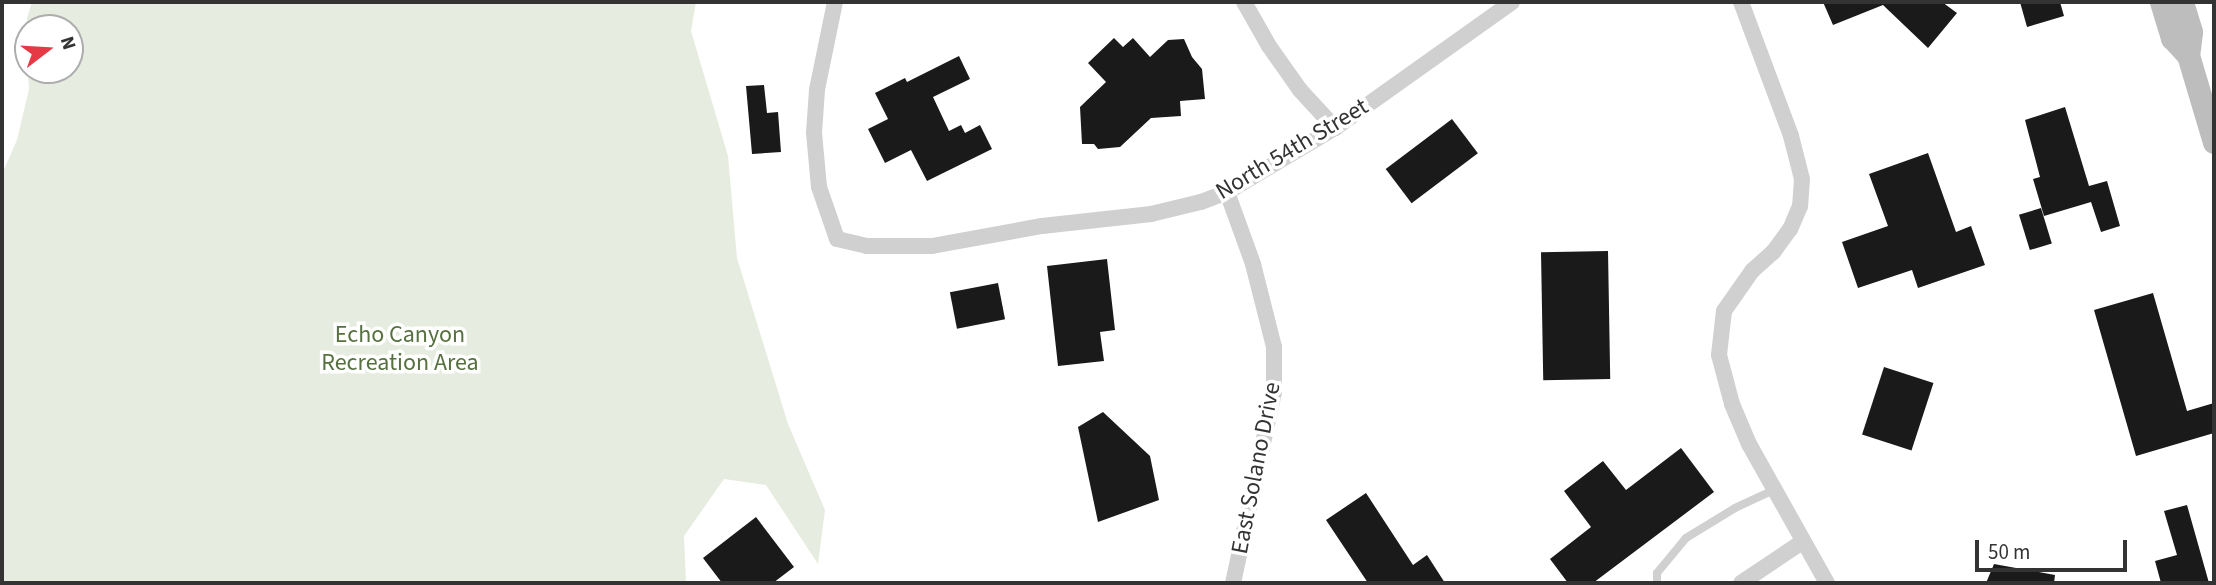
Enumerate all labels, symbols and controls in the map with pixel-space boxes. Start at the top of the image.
north arrow [14,14,84,84]
text: N [53,33,82,53]
street label: North 54th Street [1211,92,1373,206]
park label: Echo Canyon Recreation Area [321,321,479,377]
street label: East Solano Drive [1225,380,1287,556]
scale bar [1978,526,2130,570]
text: 50 m [1988,537,2030,567]

